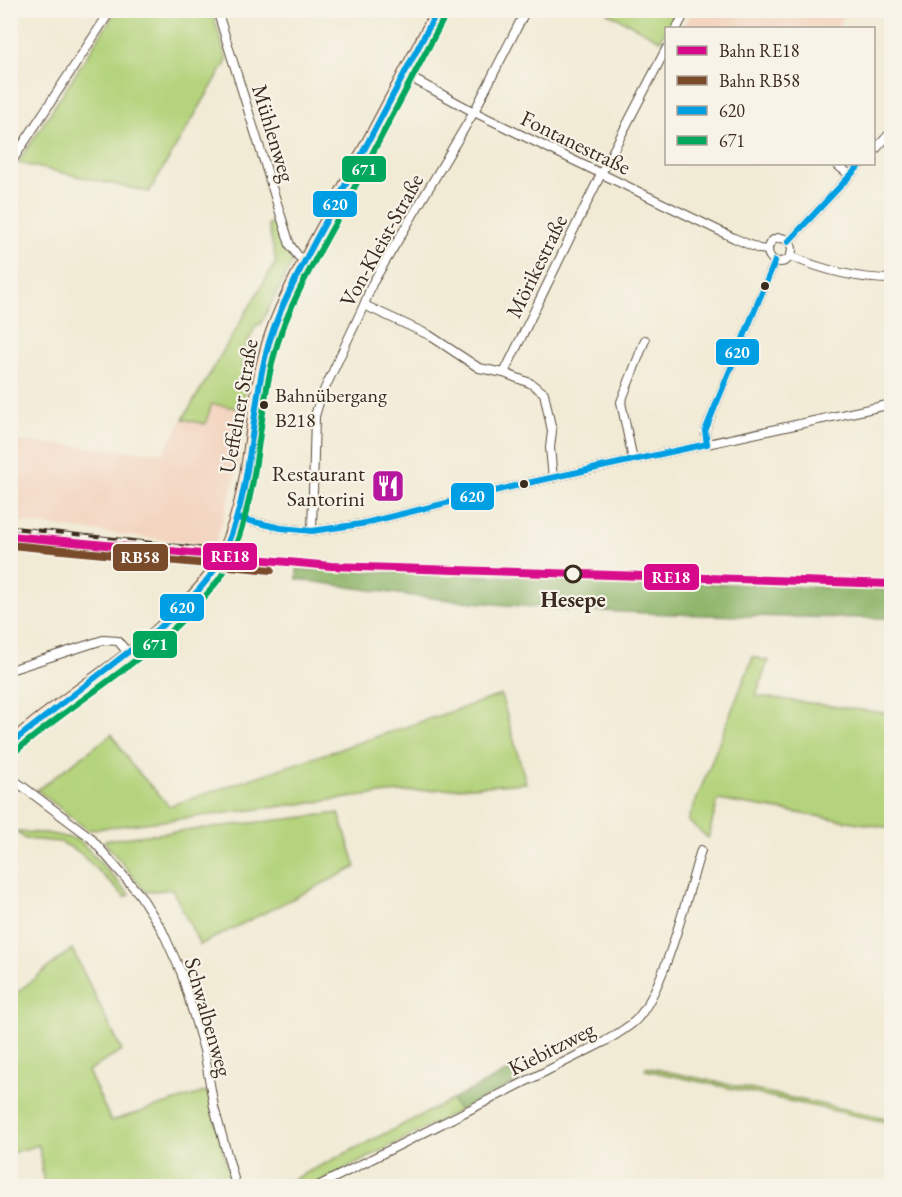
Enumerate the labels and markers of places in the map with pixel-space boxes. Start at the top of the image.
unlabelled marker [759,280,771,292]
place label: Bahnübergang B218 [275,382,387,433]
marker: Bahnübergang B218 [258,399,270,411]
place label: Restaurant Santorini [272,459,365,513]
restaurant icon: Restaurant Santorini [370,468,406,504]
unlabelled marker [518,478,530,490]
marker: Hesepe [564,565,582,583]
place label: Hesepe [540,585,606,614]

